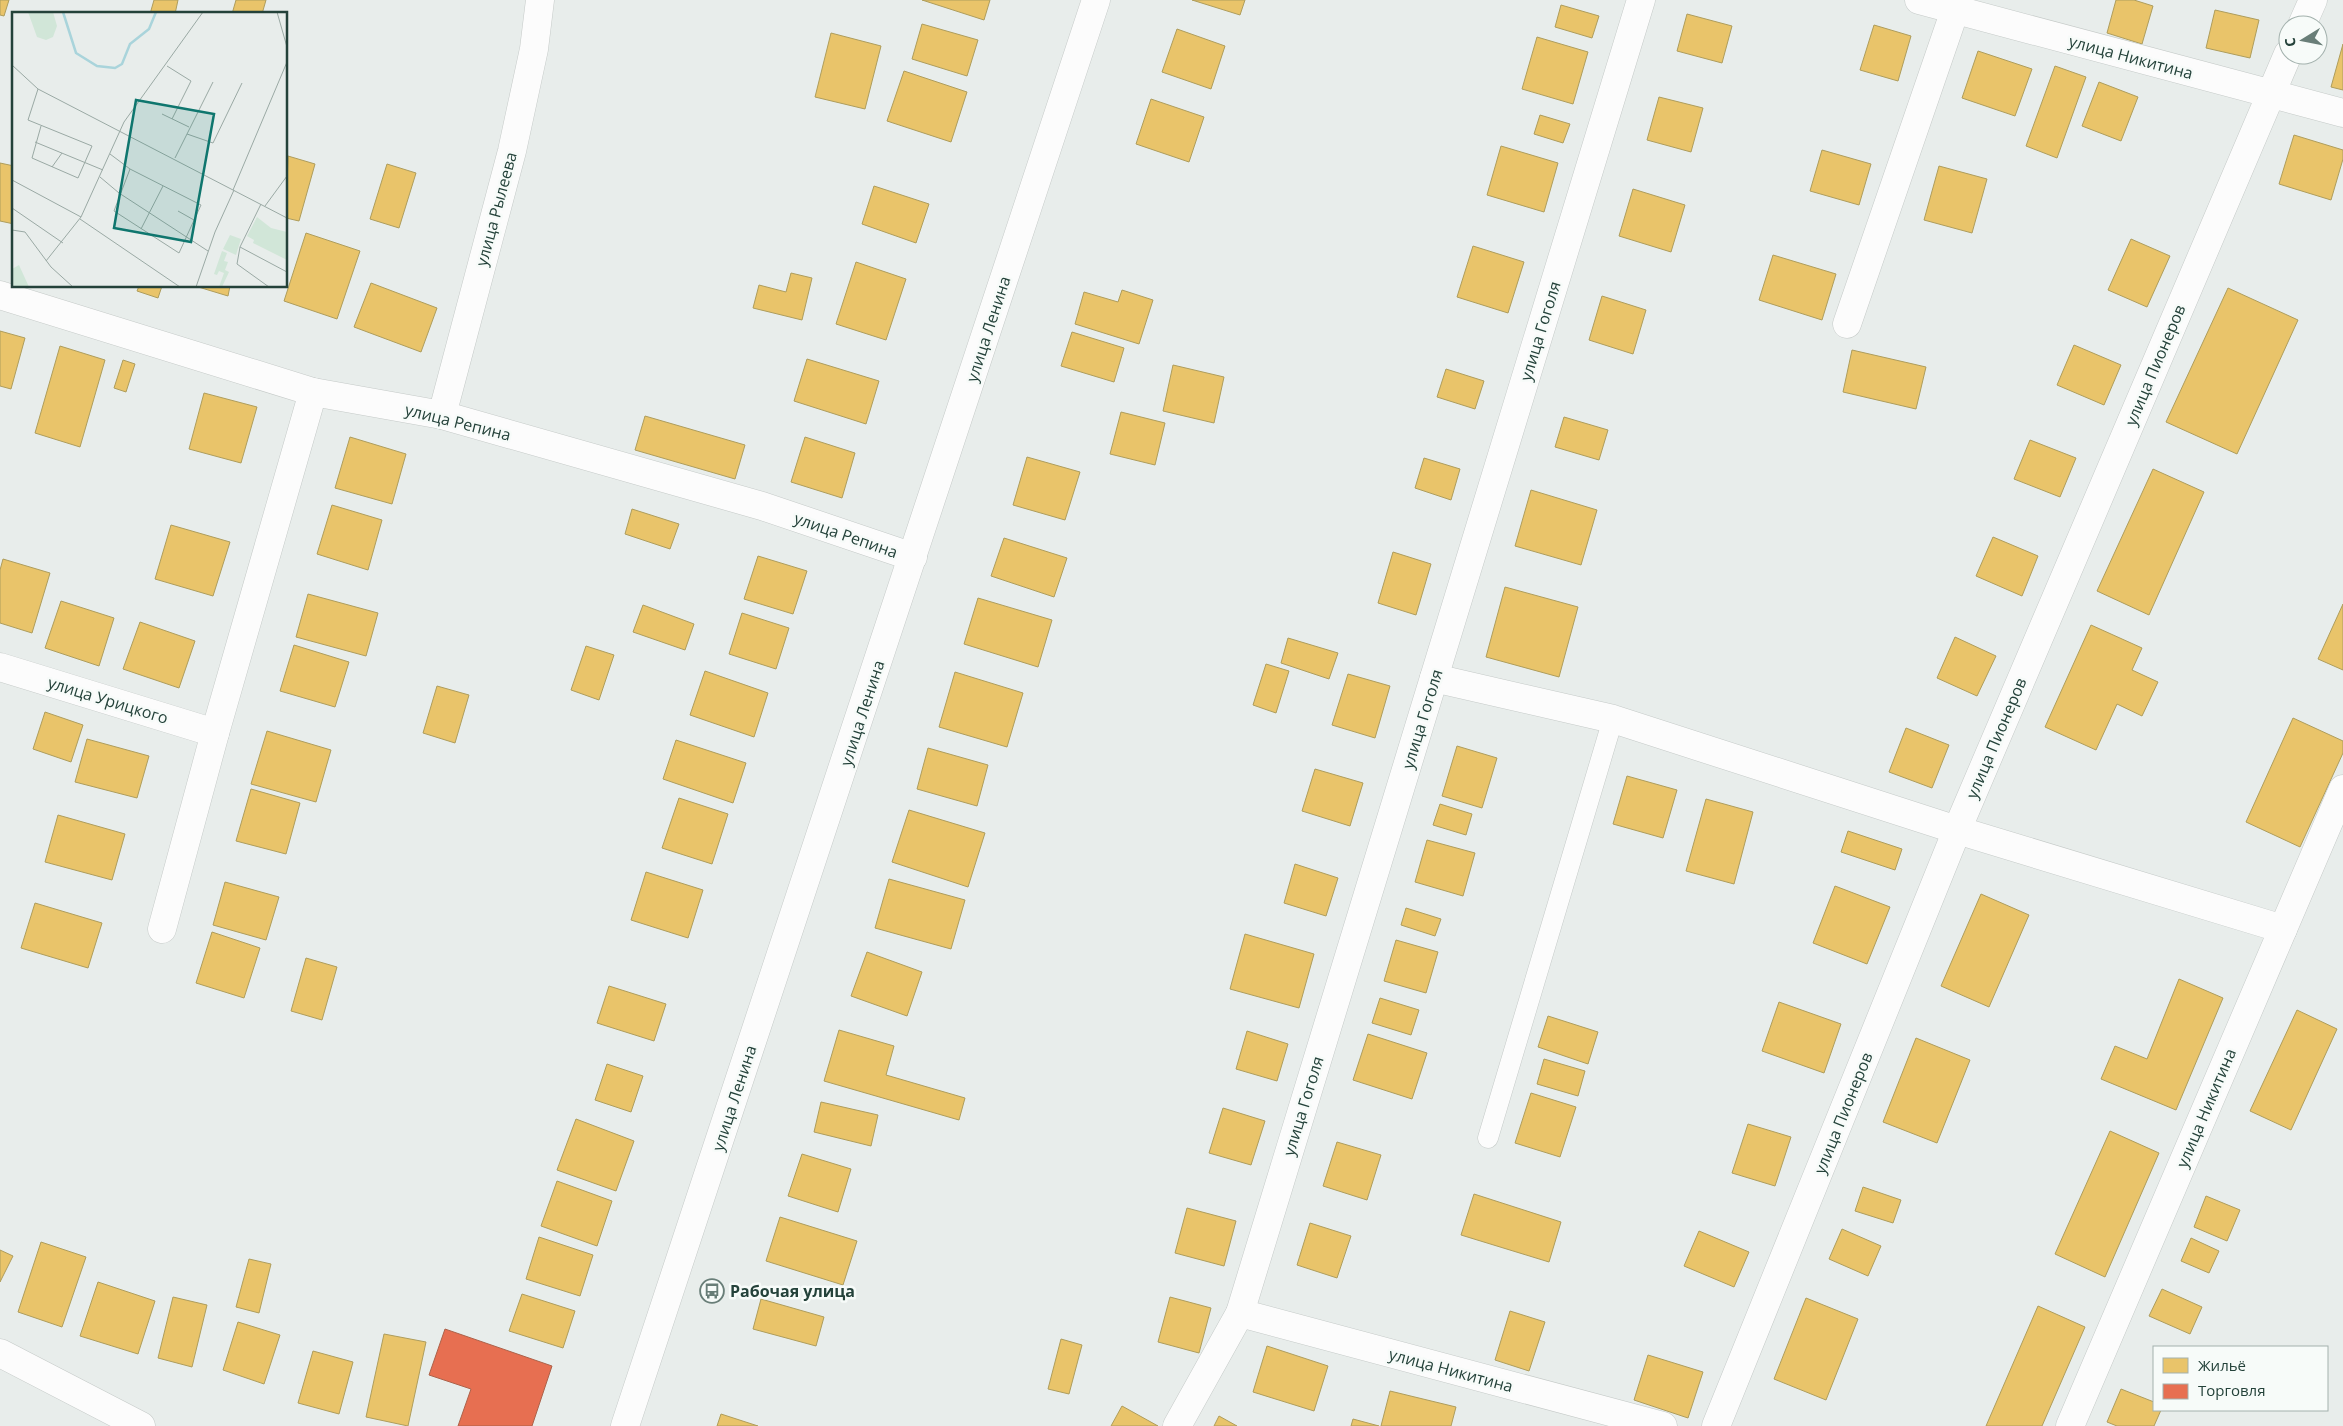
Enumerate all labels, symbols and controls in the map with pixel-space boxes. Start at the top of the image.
inset map [12,12,288,288]
north arrow [2278,15,2328,65]
street label: улица Никитина [2067,30,2195,84]
text: С [2280,36,2300,48]
street label: улица Рылеева [470,149,522,269]
street label: улица Ленина [961,273,1015,385]
street label: улица Гоголя [1514,279,1566,383]
street label: улица Пионеров [2120,301,2190,429]
street label: улица Репина [403,398,513,446]
street label: улица Репина [791,507,901,563]
street label: улица Ленина [835,657,889,769]
street label: улица Гоголя [1396,667,1448,771]
street label: улица Урицкого [45,671,171,729]
street label: улица Пионеров [1961,674,2031,802]
street label: улица Ленина [707,1042,761,1154]
street label: улица Никитина [2171,1045,2241,1171]
street label: улица Пионеров [1809,1049,1877,1177]
street label: улица Гоголя [1277,1054,1329,1158]
bus stop icon: Рабочая улица [699,1278,725,1304]
place label: Рабочая улица [730,1280,855,1302]
street label: улица Никитина [1387,1343,1515,1397]
legend [2153,1346,2328,1411]
text: Жильё [2198,1355,2246,1375]
text: Торговля [2198,1380,2265,1400]

